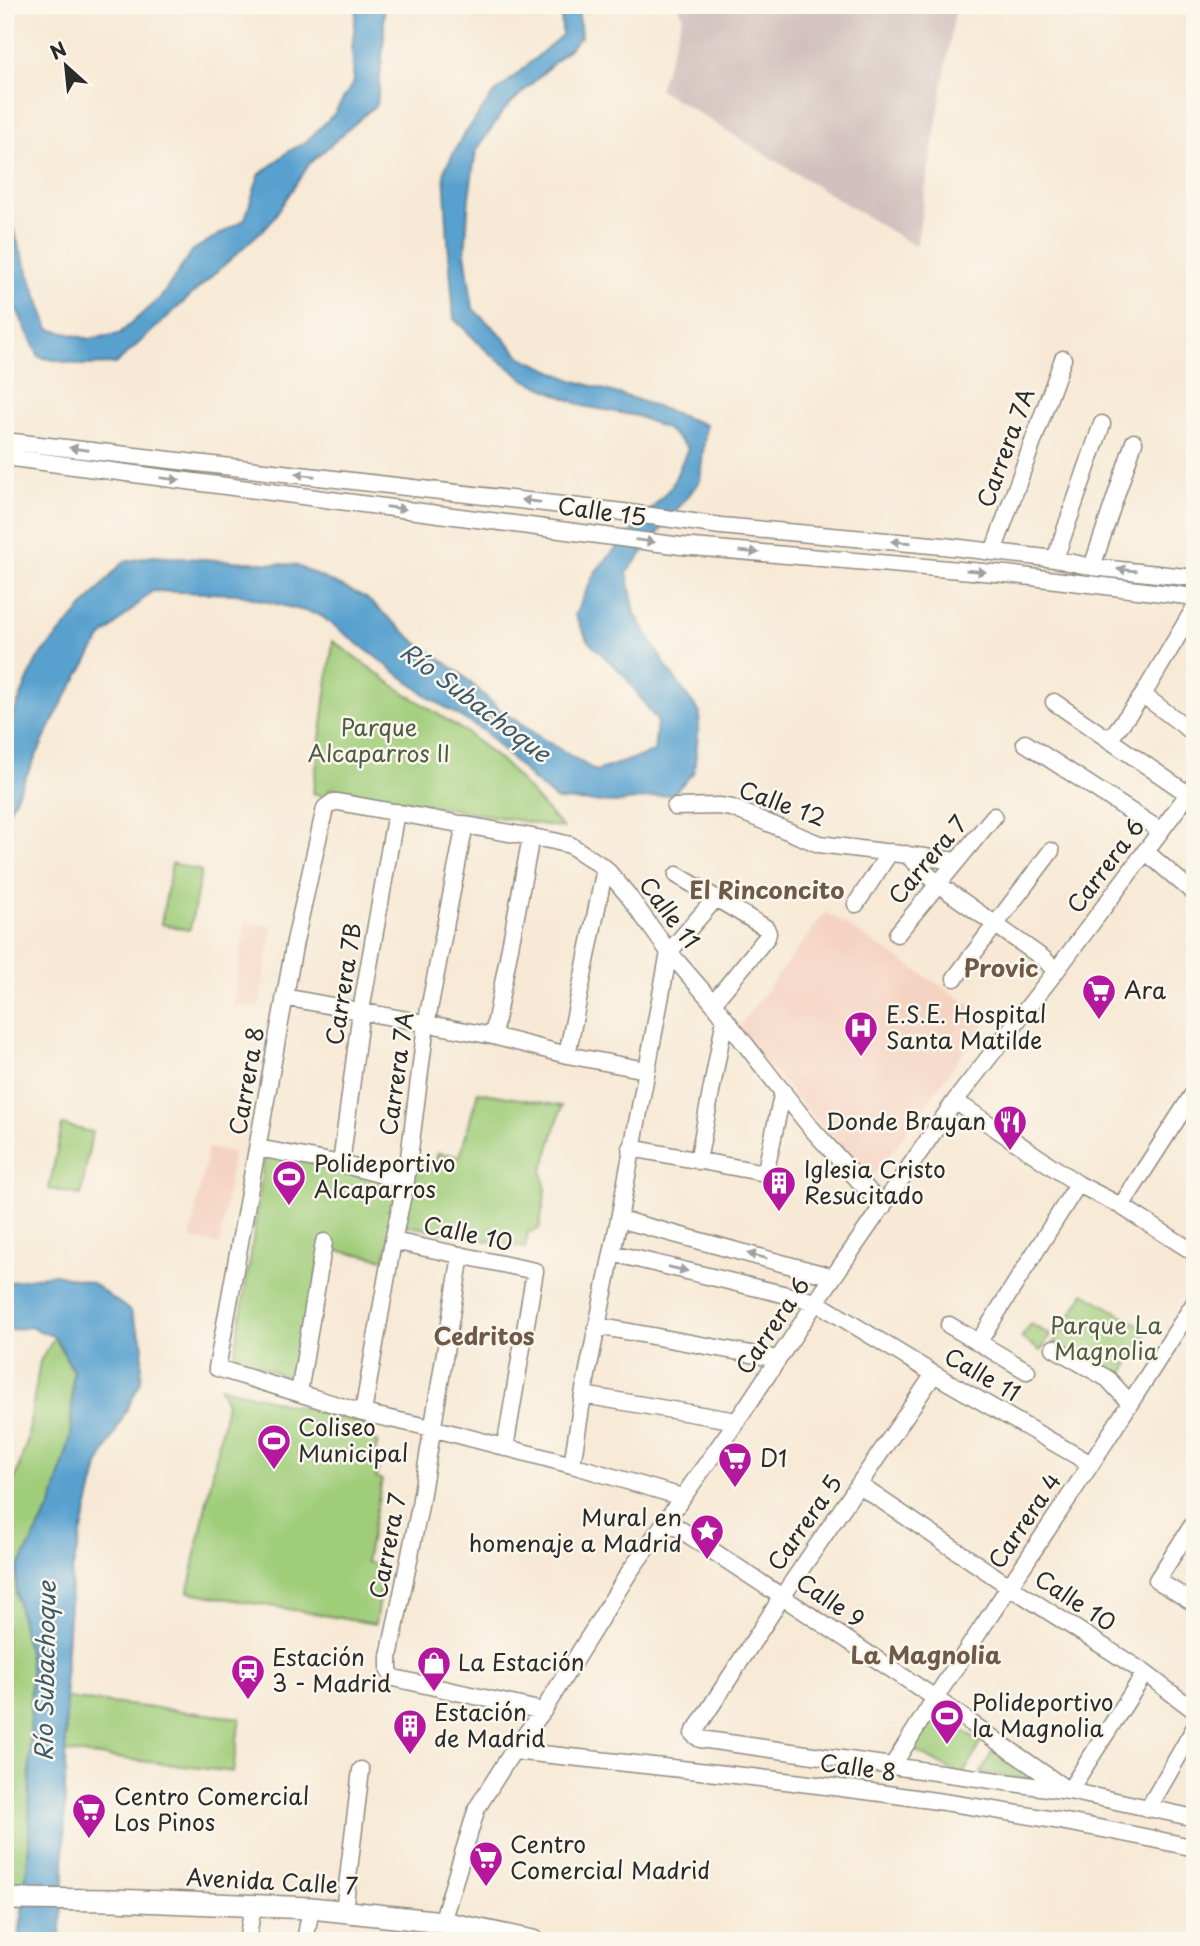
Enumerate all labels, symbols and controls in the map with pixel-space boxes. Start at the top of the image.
north arrow [32,32,102,102]
text: N [45,34,71,66]
street label: Carrera 7A [967,383,1042,512]
one-way arrow [68,443,90,454]
one-way arrow [294,470,316,481]
one-way arrow [159,474,181,485]
street label: Calle 15 [556,487,649,534]
one-way arrow [520,496,542,507]
one-way arrow [385,503,407,514]
one-way arrow [634,536,656,547]
one-way arrow [890,537,912,548]
one-way arrow [738,547,760,558]
one-way arrow [1116,565,1138,576]
one-way arrow [965,566,987,577]
water label: Río Subachoque [393,633,560,771]
park label: Parque Alcaparros II [308,709,450,770]
street label: Calle 12 [734,771,831,834]
street label: Carrera 7 [879,807,975,911]
street label: Carrera 6 [1057,810,1152,920]
street label: Calle 11 [631,869,709,956]
district label: El Rinconcito [690,871,844,907]
street label: Carrera 7B [316,920,369,1047]
district label: Provic [963,949,1039,985]
supermarket icon: Ara [1080,972,1118,1021]
place label: Ara [1124,972,1166,1007]
place label: E.S.E. Hospital Santa Matilde [886,996,1046,1057]
hospital icon: E.S.E. Hospital Santa Matilde [842,1009,880,1058]
street label: Carrera 7A [370,1010,422,1138]
street label: Carrera 8 [219,1024,272,1138]
place label: Donde Brayan [826,1103,986,1138]
restaurant icon: Donde Brayan [991,1103,1029,1152]
place label: Polideportivo Alcaparros [314,1145,456,1206]
place label: Iglesia Cristo Resucitado [804,1151,946,1212]
sports icon: Polideportivo Alcaparros [270,1158,308,1207]
building icon: Iglesia Cristo Resucitado [760,1164,798,1213]
street label: Calle 10 [420,1206,516,1259]
one-way arrow [746,1251,767,1261]
one-way arrow [668,1264,690,1275]
street label: Carrera 6 [726,1269,817,1381]
park label: Parque La Magnolia [1050,1307,1162,1368]
district label: Cedritos [433,1317,535,1353]
street label: Calle 11 [938,1338,1027,1409]
place label: Coliseo Municipal [298,1409,408,1470]
sports icon: Coliseo Municipal [255,1422,293,1471]
supermarket icon: D1 [716,1440,754,1489]
place label: D1 [760,1440,787,1475]
street label: Carrera 4 [979,1465,1069,1575]
street label: Carrera 5 [758,1467,850,1577]
street label: Carrera 7 [359,1490,414,1602]
place label: Mural en homenaje a Madrid [469,1499,682,1560]
place icon: Mural en homenaje a Madrid [688,1512,726,1561]
street label: Calle 10 [1028,1560,1123,1639]
street label: Calle 9 [790,1564,872,1636]
water label: Río Subachoque [24,1580,64,1761]
district label: La Magnolia [851,1636,1002,1672]
place label: Estación 3 - Madrid [272,1639,391,1700]
shop icon: La Estación [415,1644,453,1693]
place label: La Estación [458,1644,585,1679]
station icon: Estación 3 - Madrid [229,1652,267,1701]
place label: Polideportivo la Magnolia [972,1684,1114,1745]
place label: Estación de Madrid [434,1694,545,1755]
sports icon: Polideportivo la Magnolia [928,1697,966,1746]
building icon: Estación de Madrid [391,1707,429,1756]
street label: Calle 8 [818,1744,899,1789]
place label: Centro Comercial Los Pinos [114,1778,309,1839]
supermarket icon: Centro Comercial Los Pinos [70,1791,108,1840]
place label: Centro Comercial Madrid [510,1826,710,1887]
supermarket icon: Centro Comercial Madrid [467,1839,505,1888]
street label: Avenida Calle 7 [185,1859,359,1902]

